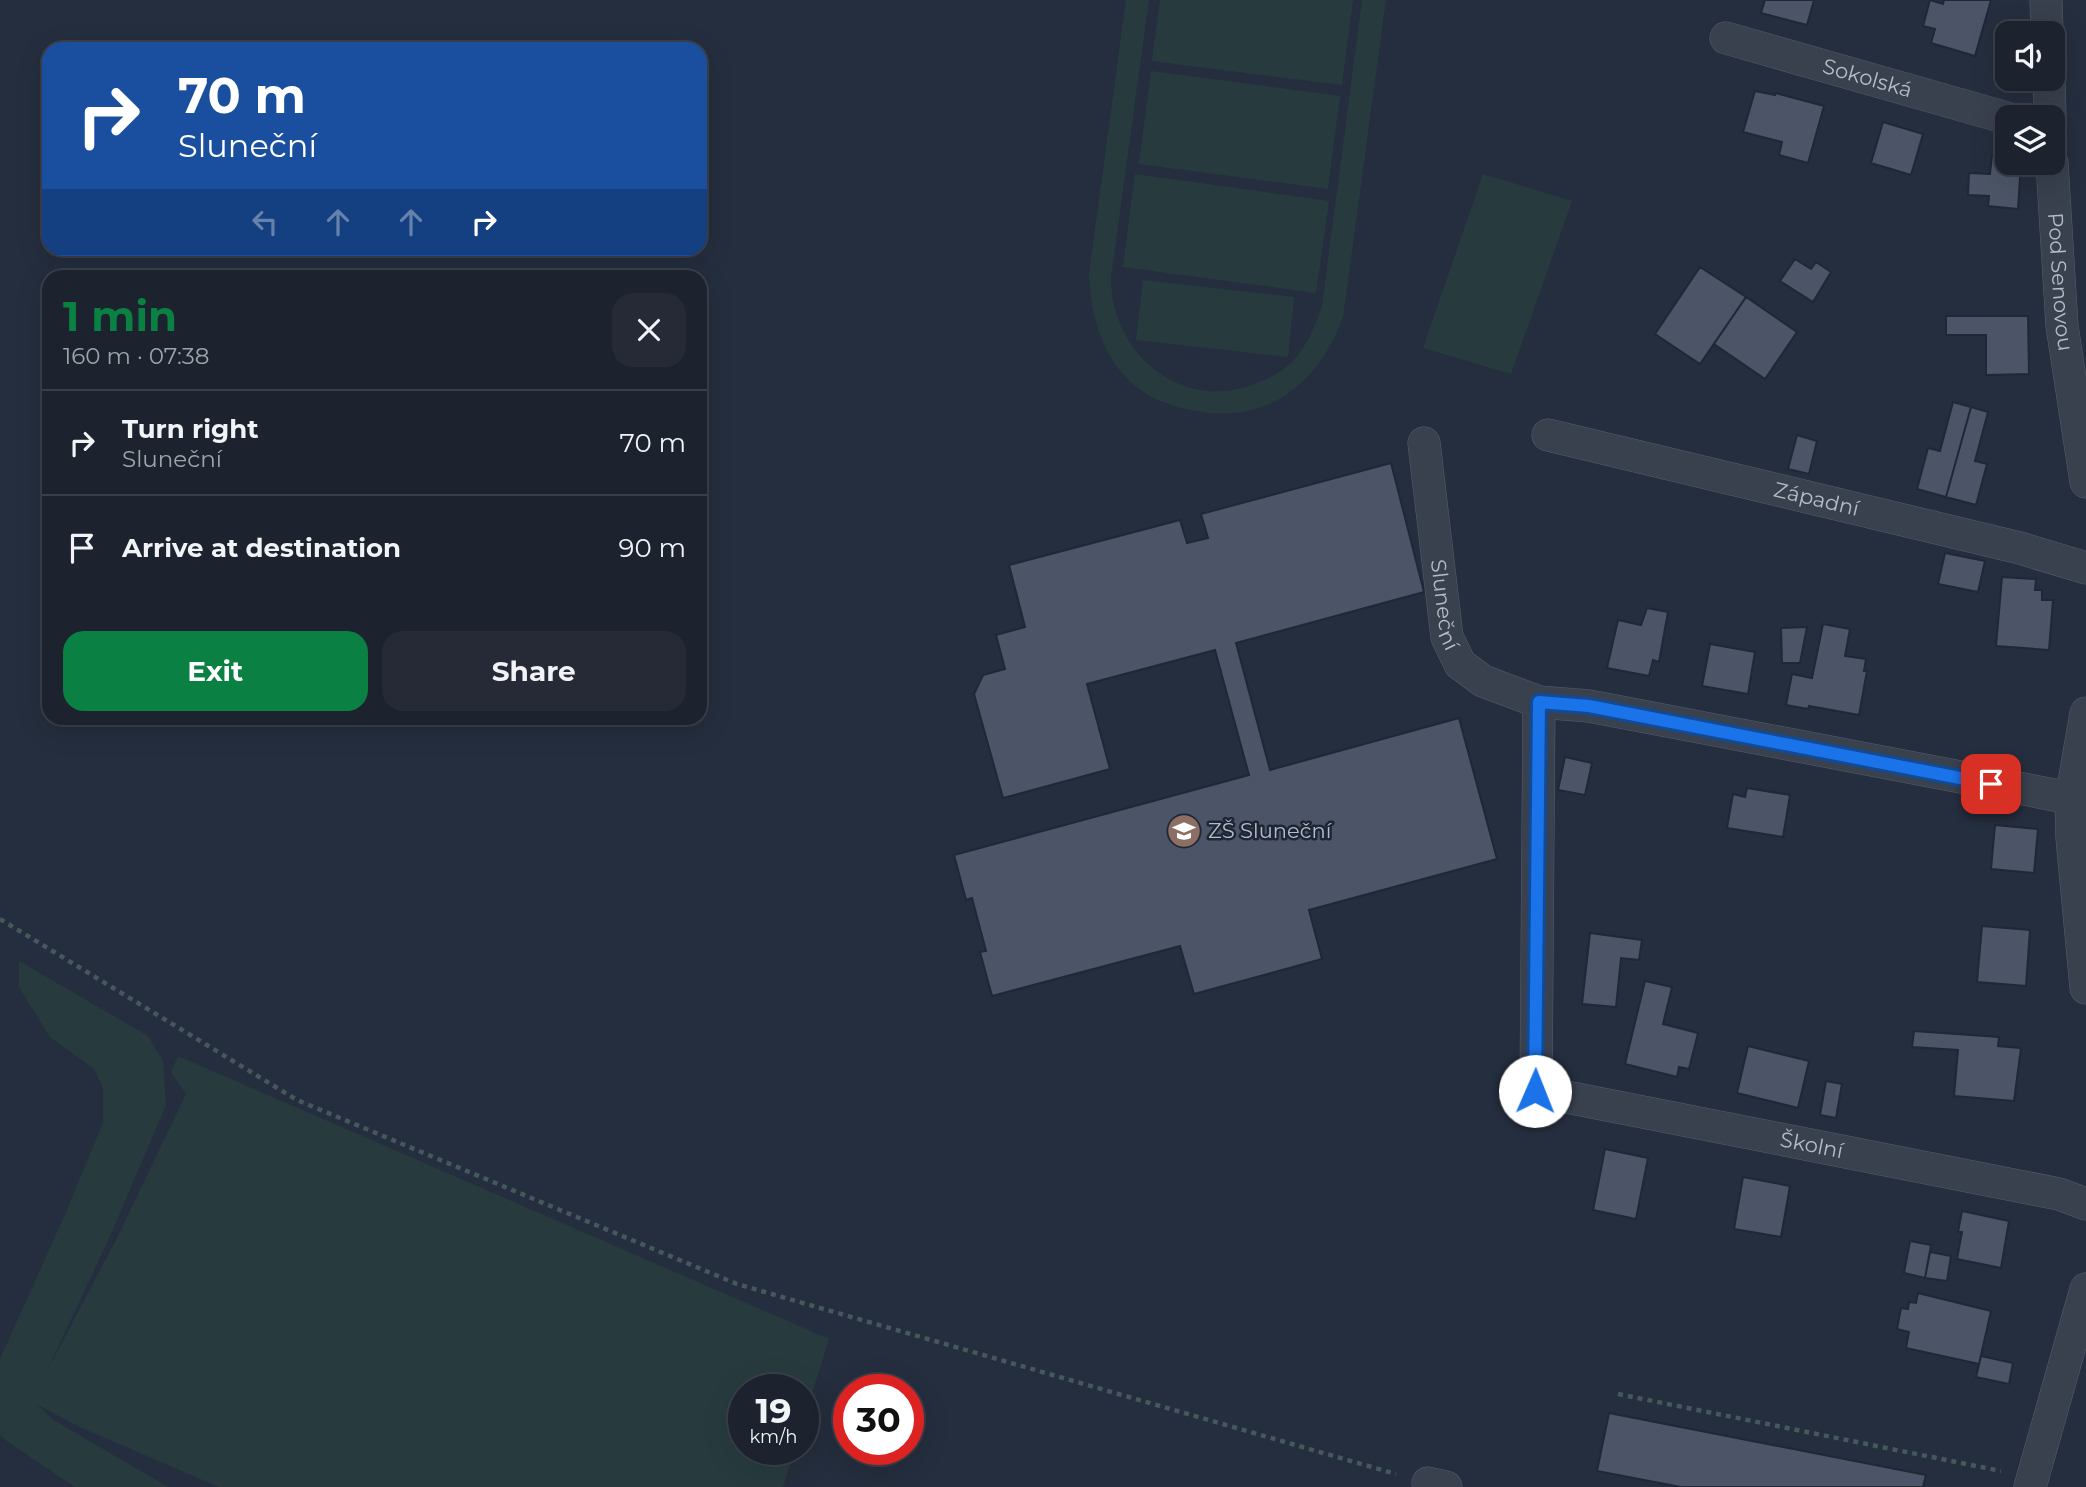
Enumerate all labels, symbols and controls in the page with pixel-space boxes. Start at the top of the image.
map controls [1995,21,2065,175]
button: sound [1995,21,2065,91]
street label: Sokolská [1820,53,1915,102]
text: 70 m [178,66,306,125]
icon: right [63,70,154,161]
button: layers [1995,105,2065,175]
text: Sluneční [178,126,317,165]
icon: left [246,203,284,241]
icon: ahead [319,203,357,241]
icon: ahead [392,203,430,241]
icon: right [465,203,503,241]
street label: Pod Senovou [2043,212,2079,353]
text: 1 min [63,290,177,342]
button: close [612,293,686,367]
text: 160 m · 07:38 [63,342,209,370]
text: Turn right [122,413,258,445]
icon: right [63,424,101,462]
text: 70 m [620,427,686,459]
text: Sluneční [122,445,222,473]
street label: Západní [1771,477,1863,521]
icon: arrive [63,529,101,567]
text: Arrive at destination [122,532,401,564]
text: 90 m [619,532,686,564]
street label: Sluneční [1426,558,1465,655]
button: Exit [63,631,368,711]
button: Share [382,631,686,711]
pin [1961,754,2021,814]
icon: arrive [1972,765,2010,803]
school or university icon: ZŠ Sluneční [1165,812,1203,850]
place label: ZŠ Sluneční [1208,818,1333,843]
position arrow [1498,1054,1572,1128]
street label: Školní [1778,1126,1847,1163]
speed limit sign: 30 [833,1374,924,1465]
text: 19 [755,1389,792,1432]
text: km/h [749,1426,798,1448]

